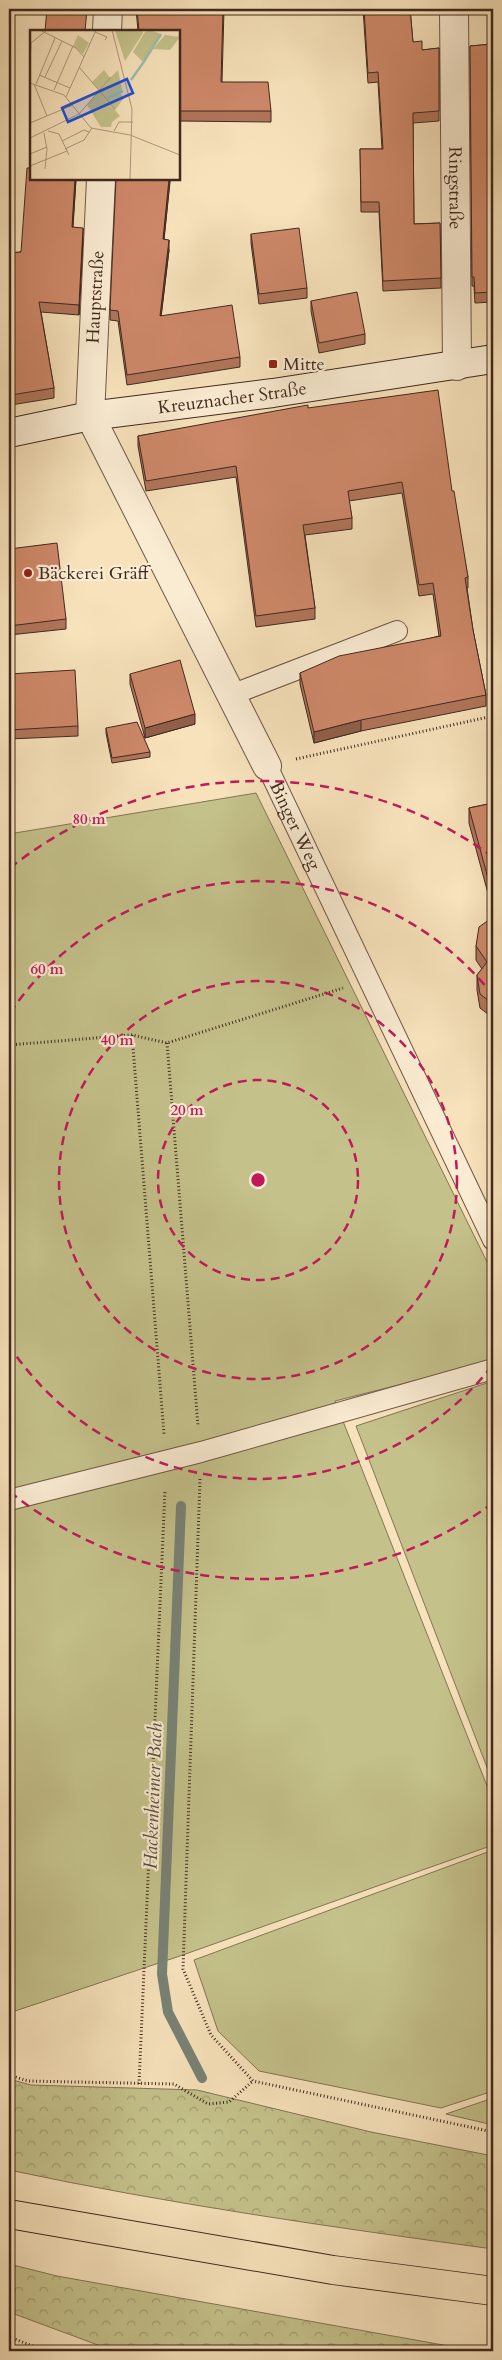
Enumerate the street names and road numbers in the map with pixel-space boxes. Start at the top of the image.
street label: Ringstraße [442,146,468,230]
street label: Hauptstraße [81,250,110,344]
street label: Kreuznacher Straße [156,376,308,420]
street label: Binger Weg [263,777,327,875]

